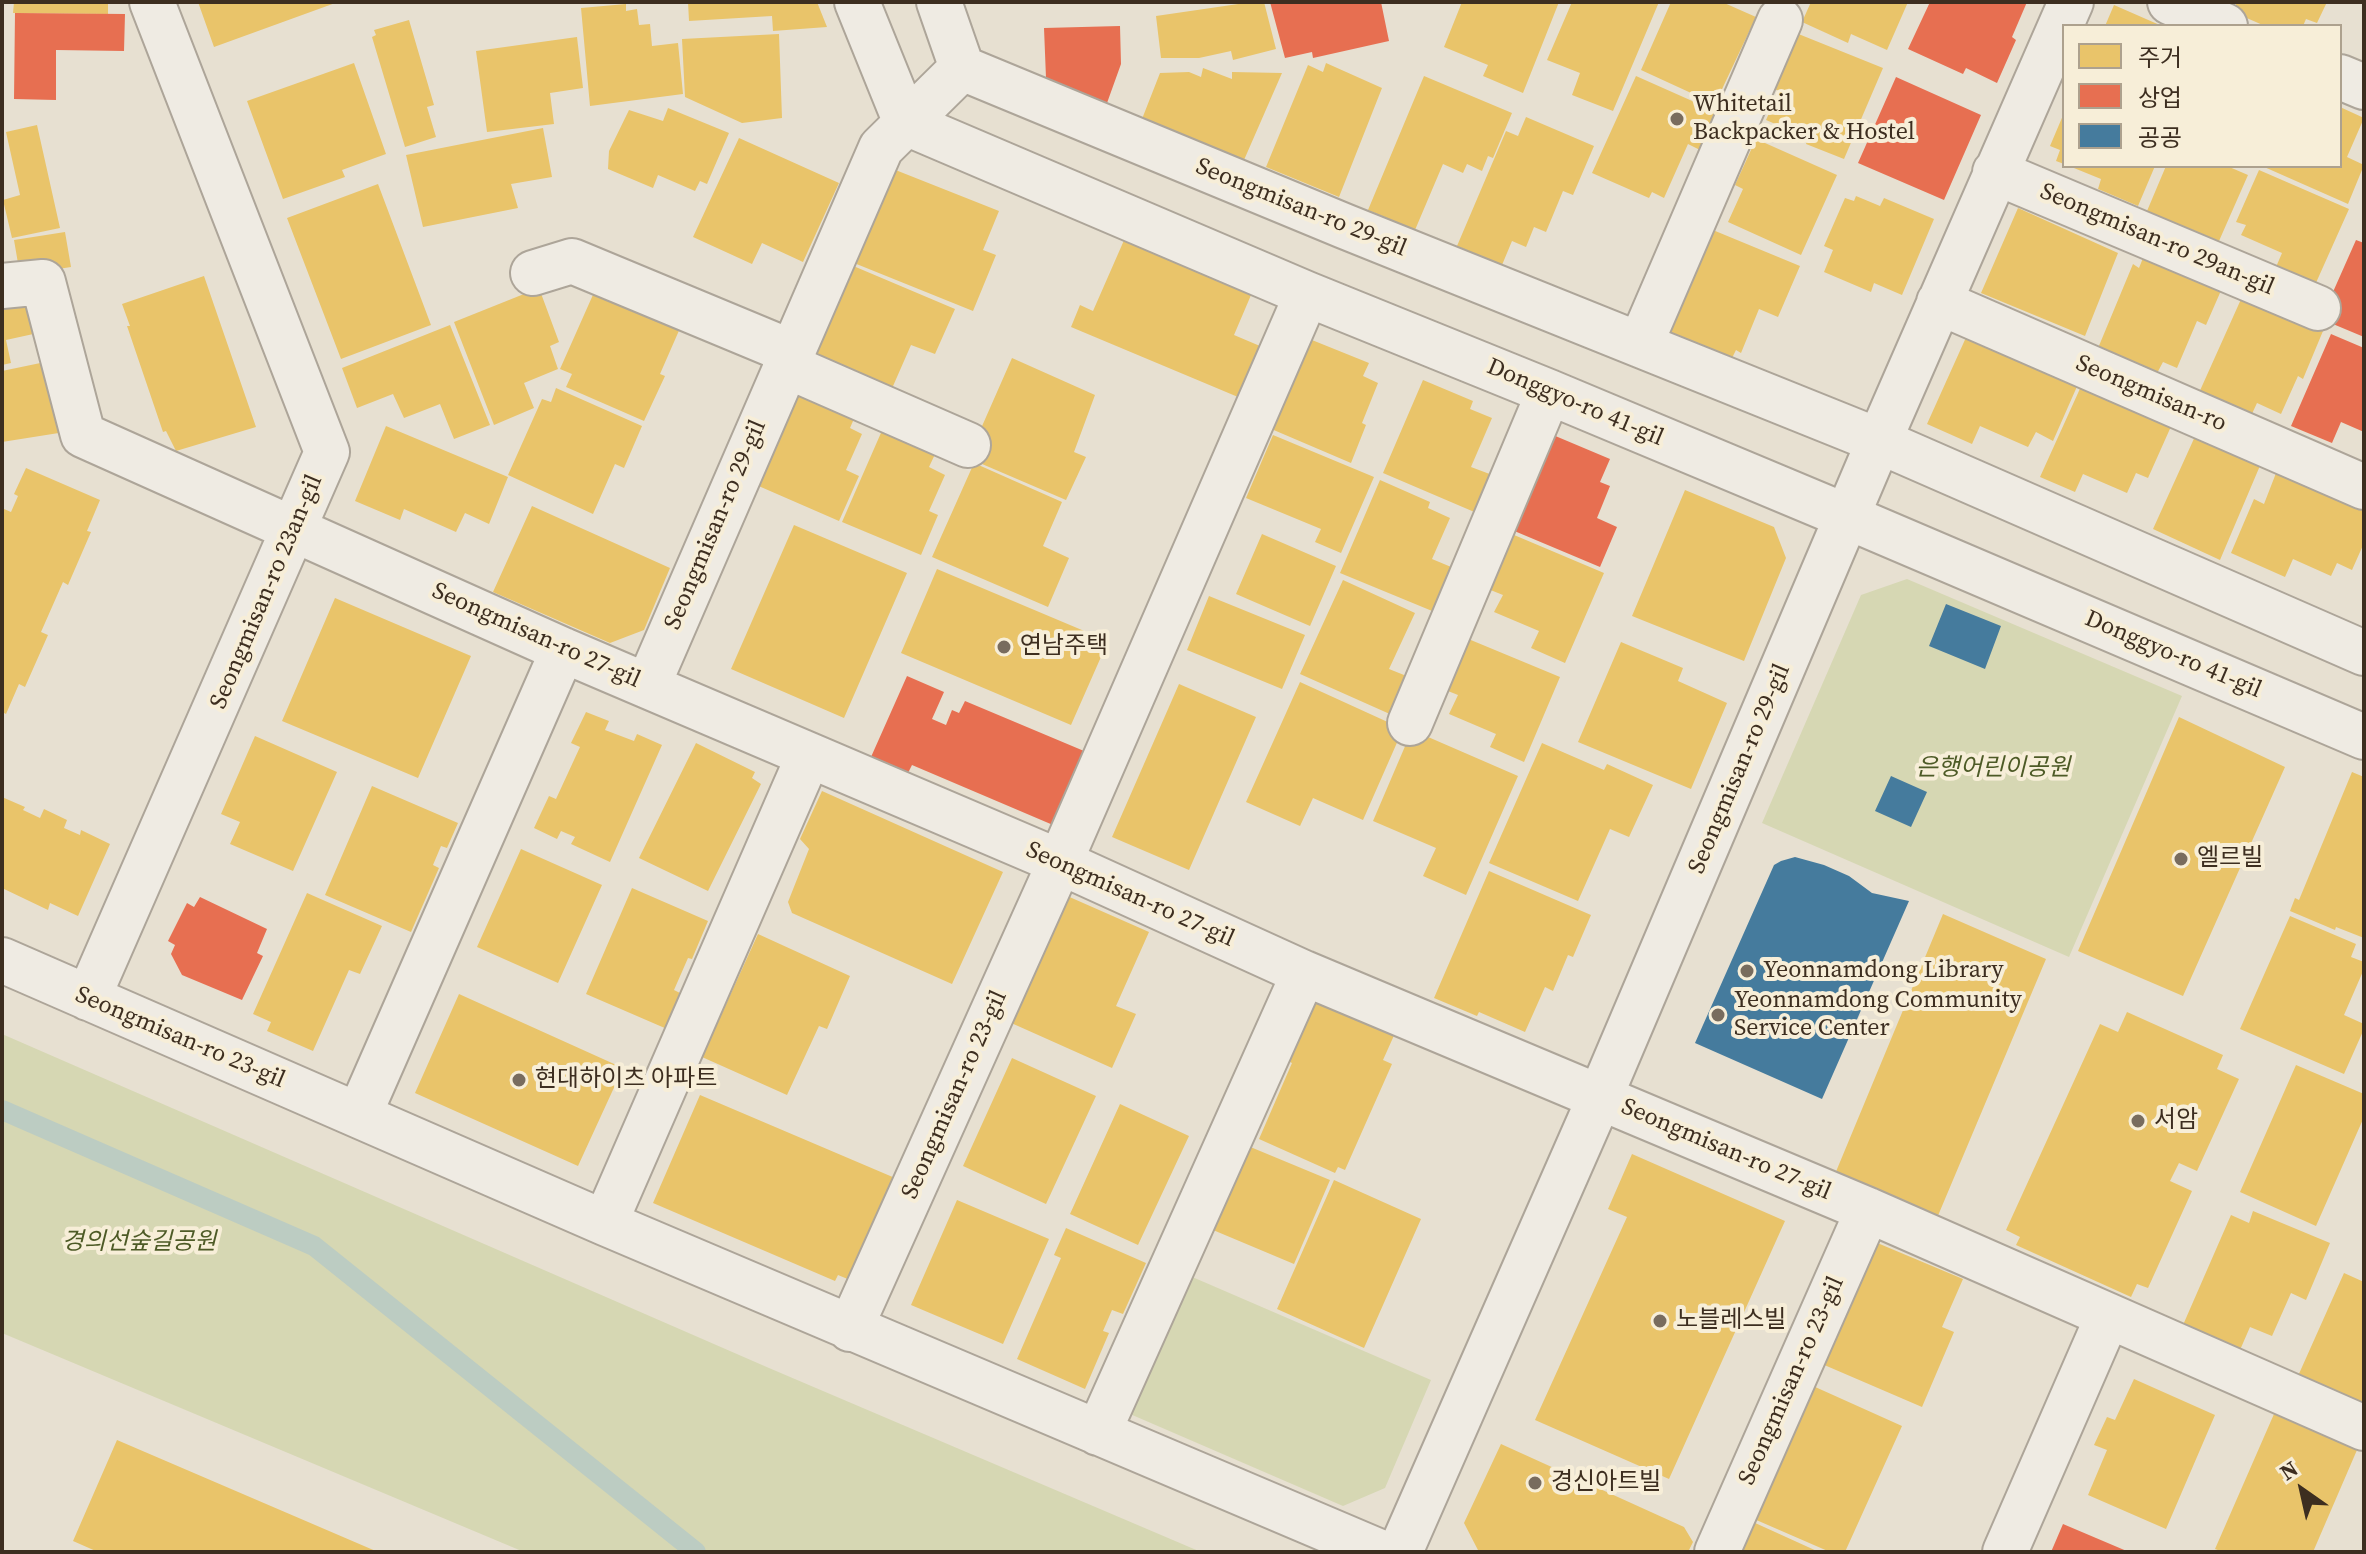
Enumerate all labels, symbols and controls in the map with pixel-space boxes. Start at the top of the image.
legend [2062,24,2342,168]
text: 주거 [2138,41,2182,74]
text: 상업 [2138,81,2182,114]
place label: Whitetail Backpacker & Hostel [1693,91,1915,147]
marker: Whitetail Backpacker & Hostel [1668,110,1686,128]
text: 공공 [2138,121,2182,154]
street label: Seongmisan-ro 29-gil [1191,153,1411,263]
street label: Seongmisan-ro 29an-gil [2036,178,2278,302]
street label: Seongmisan-ro [2071,349,2231,439]
street label: Donggyo-ro 41-gil [1482,353,1668,453]
street label: Seongmisan-ro 29-gil [659,416,773,634]
street label: Seongmisan-ro 23an-gil [205,471,329,713]
street label: Seongmisan-ro 27-gil [427,577,645,695]
street label: Donggyo-ro 41-gil [2080,605,2266,705]
place label: 연남주택 [1020,633,1108,661]
marker: 연남주택 [995,638,1013,656]
street label: Seongmisan-ro 29-gil [1683,660,1797,878]
park label: 은행어린이공원 [1916,755,2070,783]
street label: Seongmisan-ro 27-gil [1021,836,1239,954]
place label: 엘르빌 [2197,845,2263,873]
marker: 엘르빌 [2172,850,2190,868]
place label: Yeonnamdong Library [1763,957,2004,985]
marker: Yeonnamdong Library [1738,962,1756,980]
street label: Seongmisan-ro 23-gil [71,981,289,1095]
street label: Seongmisan-ro 23-gil [896,986,1014,1204]
place label: Yeonnamdong Community Service Center [1734,987,2022,1043]
marker: Yeonnamdong Community Service Center [1709,1006,1727,1024]
place label: 현대하이츠 아파트 [535,1066,717,1094]
marker: 현대하이츠 아파트 [510,1071,528,1089]
street label: Seongmisan-ro 27-gil [1617,1093,1835,1207]
place label: 서암 [2154,1107,2198,1135]
marker: 서암 [2129,1112,2147,1130]
park label: 경의선숲길공원 [62,1229,216,1257]
street label: Seongmisan-ro 23-gil [1733,1272,1851,1490]
place label: 노블레스빌 [1676,1307,1786,1335]
marker: 노블레스빌 [1651,1312,1669,1330]
north arrow [2262,1450,2342,1530]
text: N [2274,1453,2304,1487]
place label: 경신아트빌 [1551,1469,1661,1497]
marker: 경신아트빌 [1526,1474,1544,1492]

